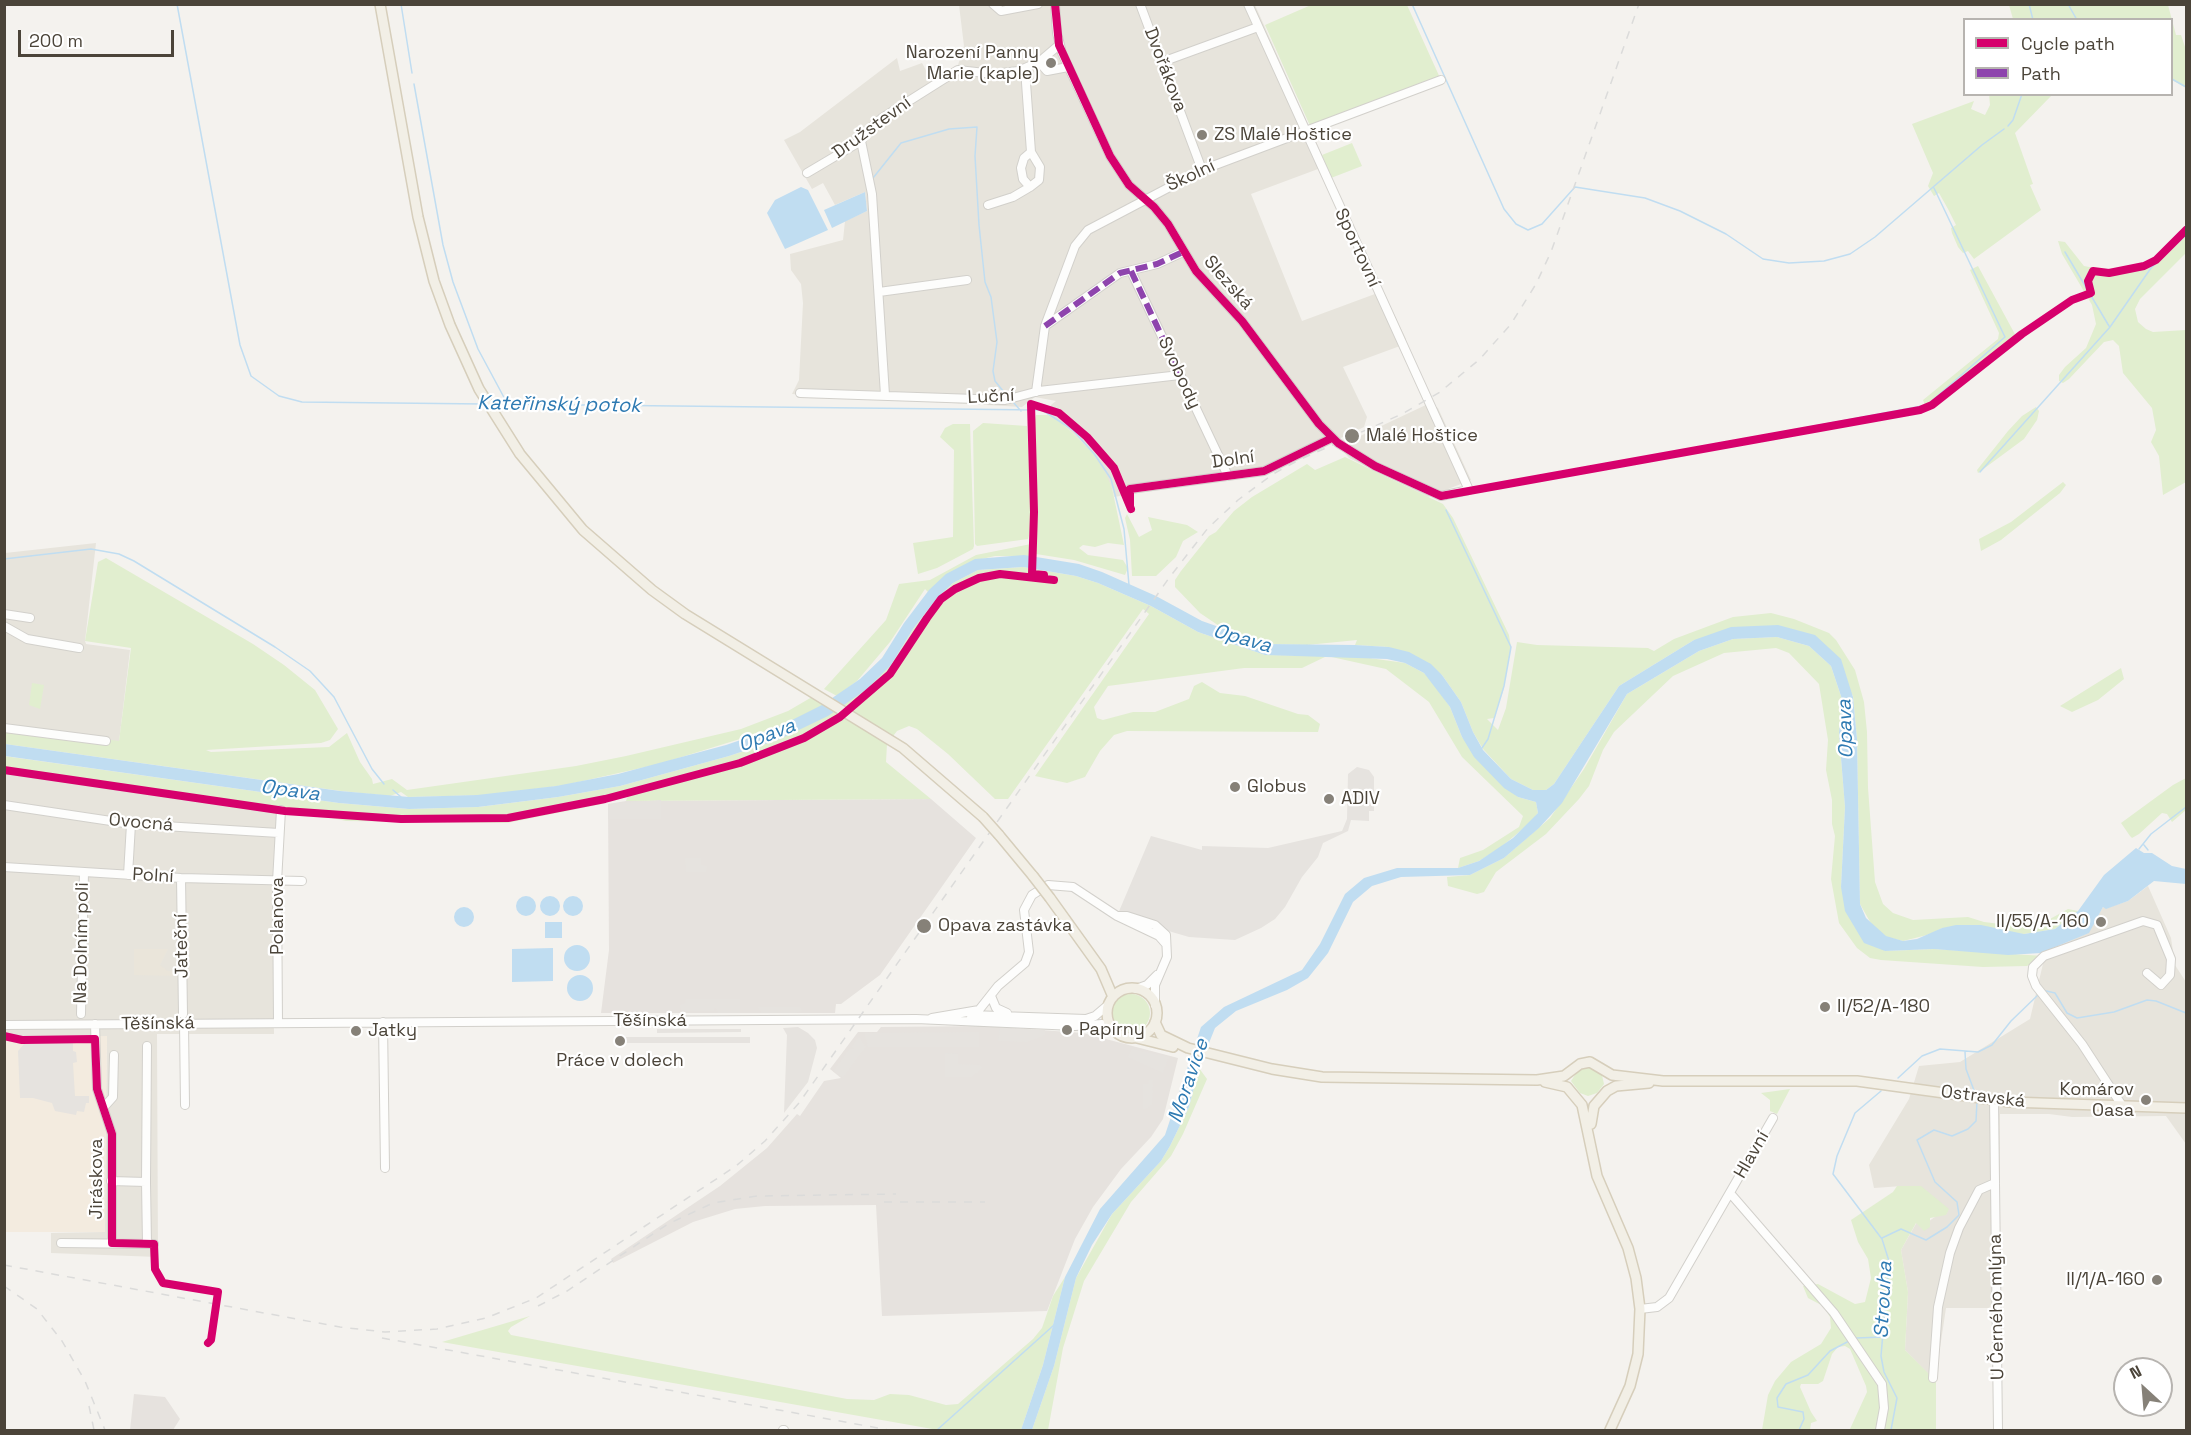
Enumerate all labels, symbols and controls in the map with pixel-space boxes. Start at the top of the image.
scale bar [21,18,177,56]
legend [1963,18,2173,96]
street label: Dvořákova [1139,25,1191,115]
text: 200 m [29,29,83,52]
text: Cycle path [2021,32,2115,55]
place label: Narození Panny Marie (kaple) [906,42,1039,84]
marker: Narození Panny Marie (kaple) [1044,56,1058,70]
text: Path [2021,62,2061,85]
street label: Družstevní [829,92,915,164]
place label: ZS Malé Hoštice [1214,124,1352,146]
marker: ZS Malé Hoštice [1195,128,1209,142]
street label: Školní [1163,155,1219,197]
street label: Sportovní [1329,205,1385,291]
street label: Slezská [1199,252,1257,314]
street label: Svobody [1153,334,1205,412]
street label: Luční [967,385,1015,409]
water label: Kateřinský potok [477,392,641,418]
place label: Malé Hoštice [1366,425,1478,447]
marker: Malé Hoštice [1343,427,1361,445]
street label: Dolní [1210,446,1256,474]
water label: Opava [1210,619,1274,659]
water label: Opava [1833,699,1859,759]
water label: Opava [735,714,799,758]
water label: Opava [259,775,321,807]
place label: Globus [1247,776,1307,798]
marker: Globus [1228,780,1242,794]
place label: ADIV [1341,788,1380,810]
marker: ADIV [1322,792,1336,806]
street label: Ovocná [108,809,174,837]
street label: Polní [132,864,174,888]
street label: Polanova [267,877,289,955]
street label: Na Dolním poli [70,882,94,1004]
place label: II/55/A-160 [1996,911,2089,933]
street label: Jateční [171,913,193,979]
place label: Opava zastávka [938,915,1072,937]
marker: II/55/A-160 [2094,915,2108,929]
marker: Opava zastávka [915,917,933,935]
place label: II/52/A-180 [1837,996,1930,1018]
marker: II/52/A-180 [1818,1000,1832,1014]
street label: Těšínská [613,1010,687,1032]
street label: Těšínská [121,1013,195,1035]
place label: Papírny [1079,1019,1145,1041]
place label: Jatky [368,1020,417,1042]
marker: Papírny [1060,1023,1074,1037]
marker: Jatky [349,1024,363,1038]
marker: Práce v dolech [613,1034,627,1048]
water label: Moravice [1163,1036,1215,1126]
place label: Práce v dolech [556,1050,684,1072]
place label: Komárov Oasa [2060,1079,2134,1122]
street label: Ostravská [1940,1081,2026,1113]
marker: Komárov Oasa [2139,1093,2153,1107]
street label: Hlavní [1730,1127,1774,1183]
street label: Jiráskova [86,1138,108,1220]
street label: U Černého mlýna [1985,1234,2009,1380]
water label: Strouha [1870,1261,1898,1339]
place label: II/1/A-160 [2066,1269,2145,1291]
marker: II/1/A-160 [2150,1273,2164,1287]
north arrow [2113,1357,2173,1417]
text: N [2126,1360,2145,1384]

